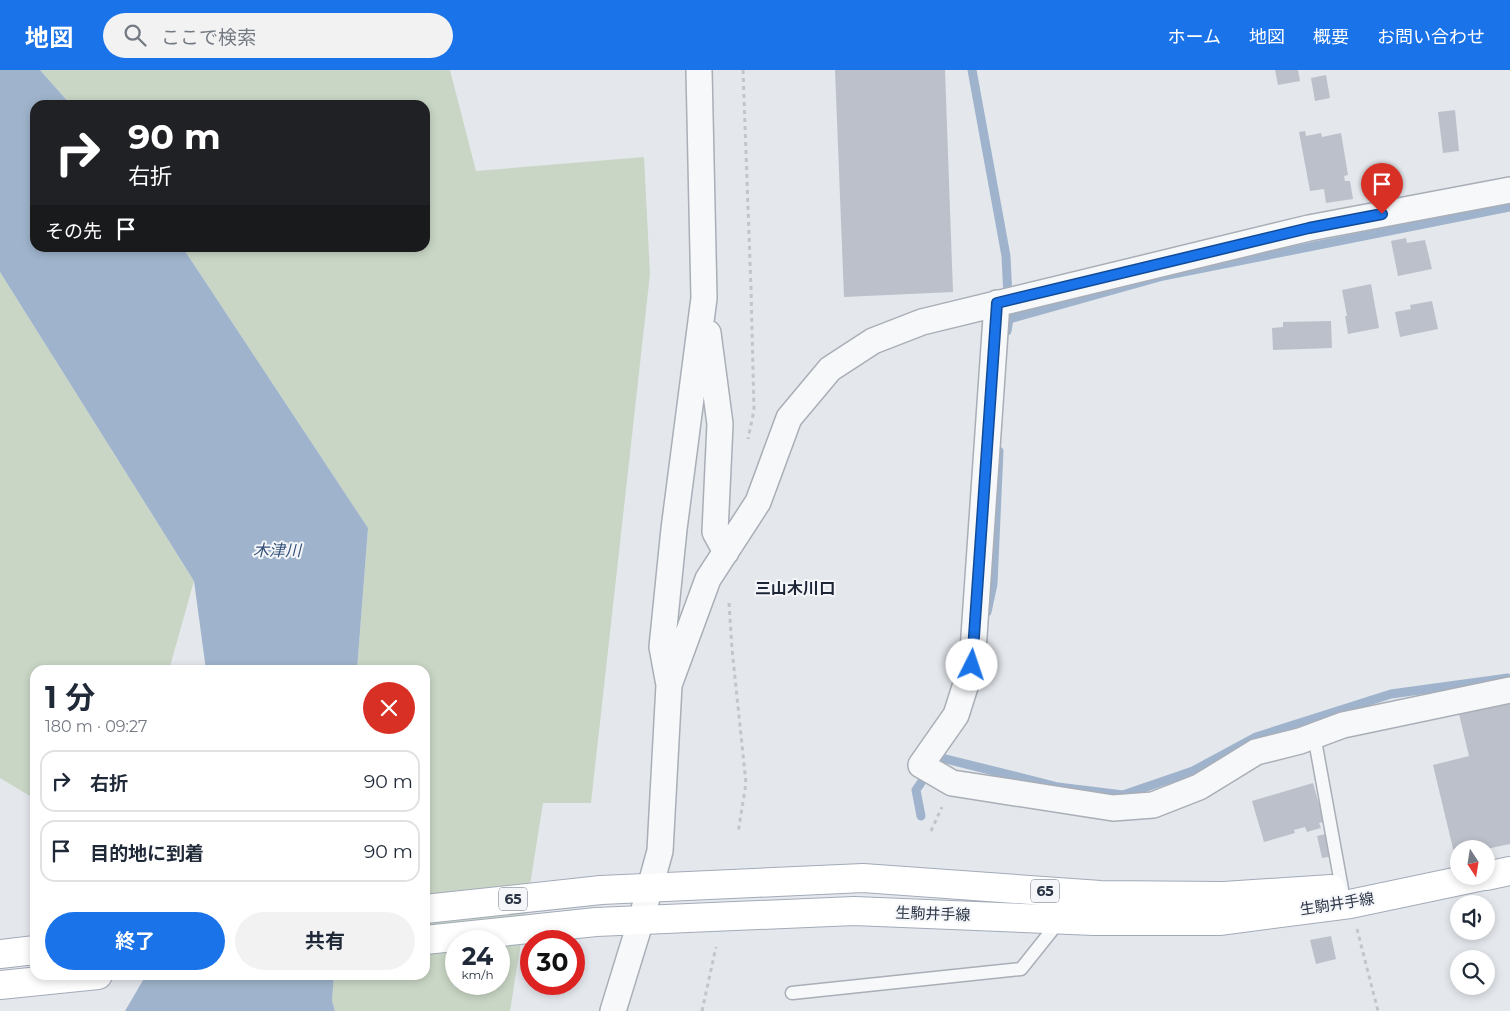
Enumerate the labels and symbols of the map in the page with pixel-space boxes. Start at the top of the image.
pin [1361,163,1403,214]
water label: 木津川 [253,541,303,560]
district label: 三山木川口 [755,579,835,598]
position arrow [945,638,997,690]
north arrow [1450,840,1495,885]
road number: 65 [1031,879,1059,902]
road number: 65 [499,888,527,911]
street label: 生駒井手線 [1298,888,1375,919]
street label: 生駒井手線 [895,903,971,924]
speed limit sign: 30 [520,930,585,995]

